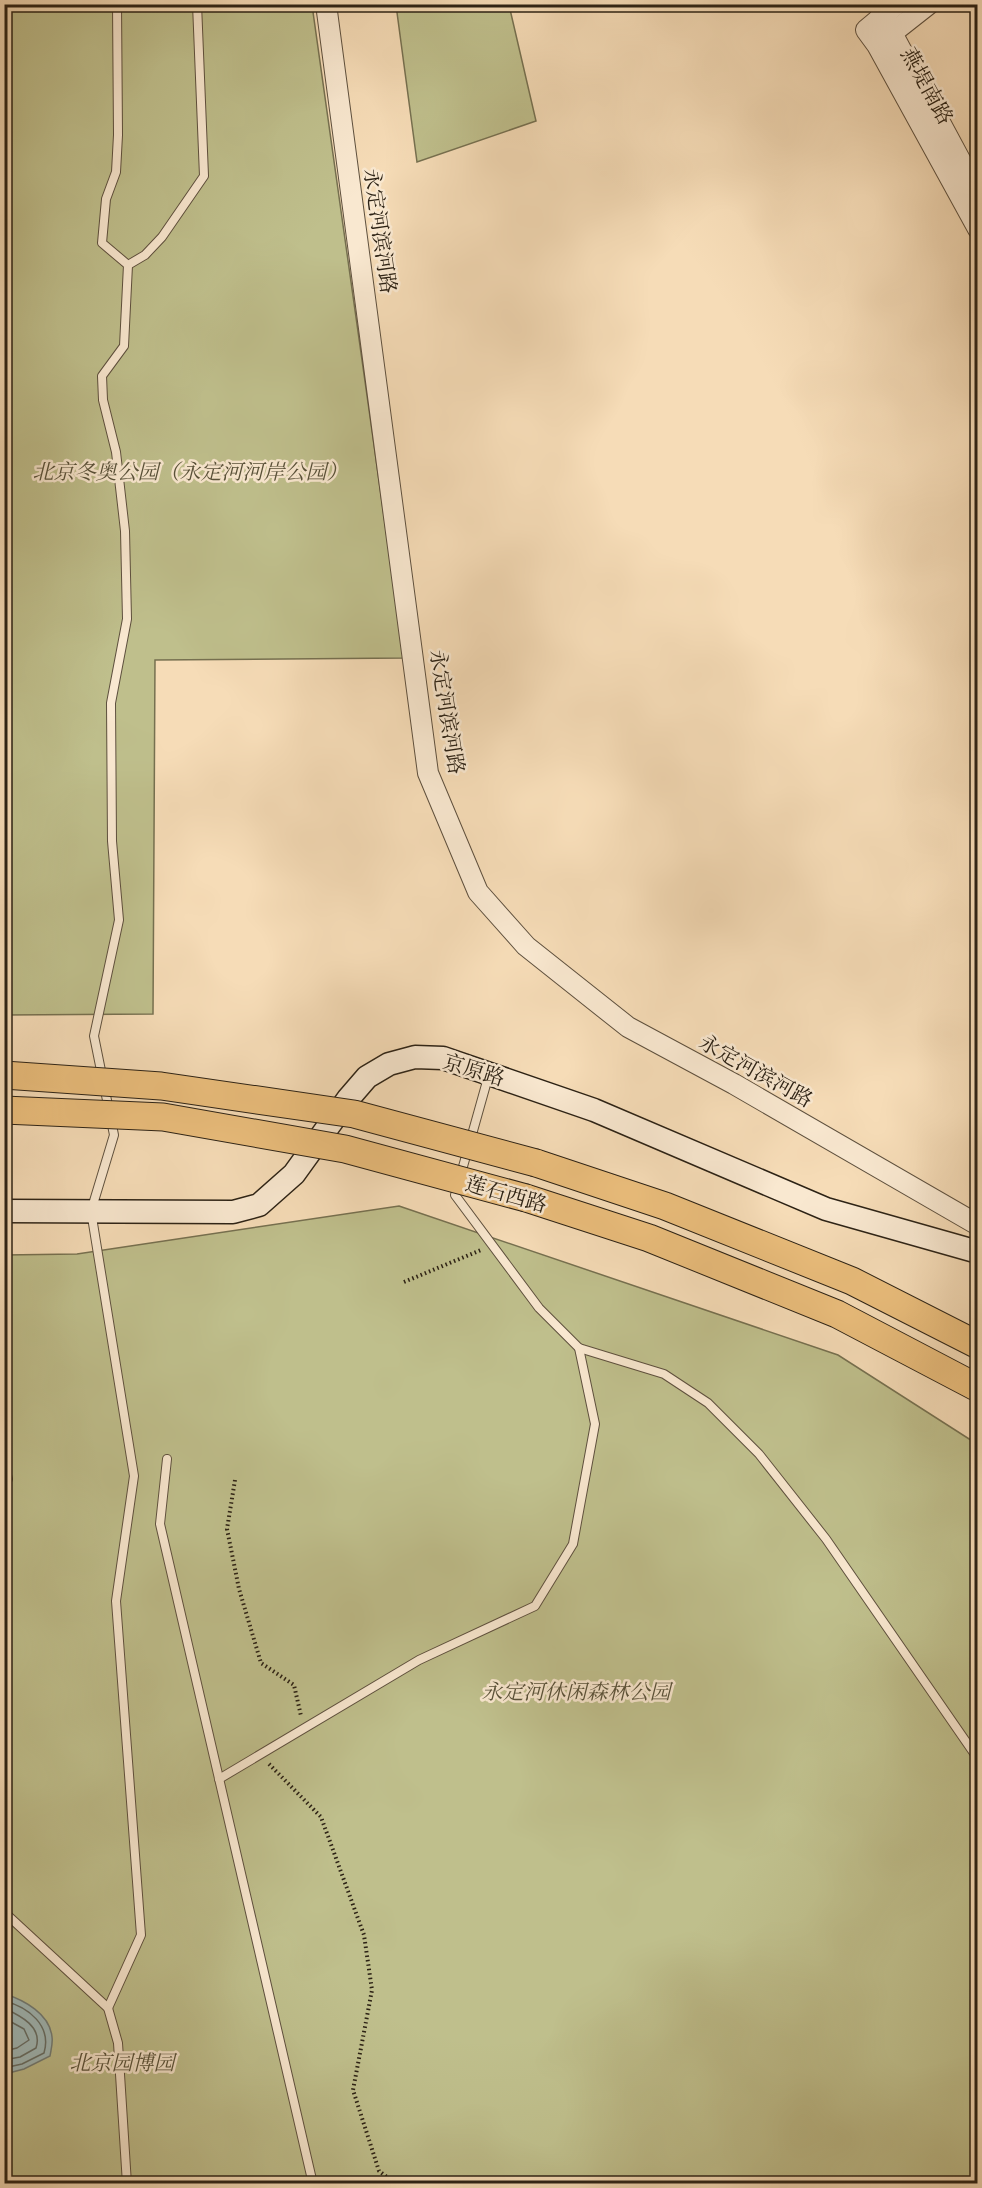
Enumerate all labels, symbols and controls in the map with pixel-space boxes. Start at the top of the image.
street label: 燕堤南路 [894,42,960,130]
street label: 永定河滨河路 [357,167,403,295]
park label: 北京冬奥公园（永定河河岸公园） [33,458,348,486]
street label: 永定河滨河路 [423,648,471,776]
street label: 永定河滨河路 [694,1028,818,1114]
street label: 京原路 [440,1047,508,1093]
street label: 莲石西路 [462,1169,550,1219]
park label: 永定河休闲森林公园 [482,1678,673,1706]
park label: 北京园博园 [70,2049,177,2077]

